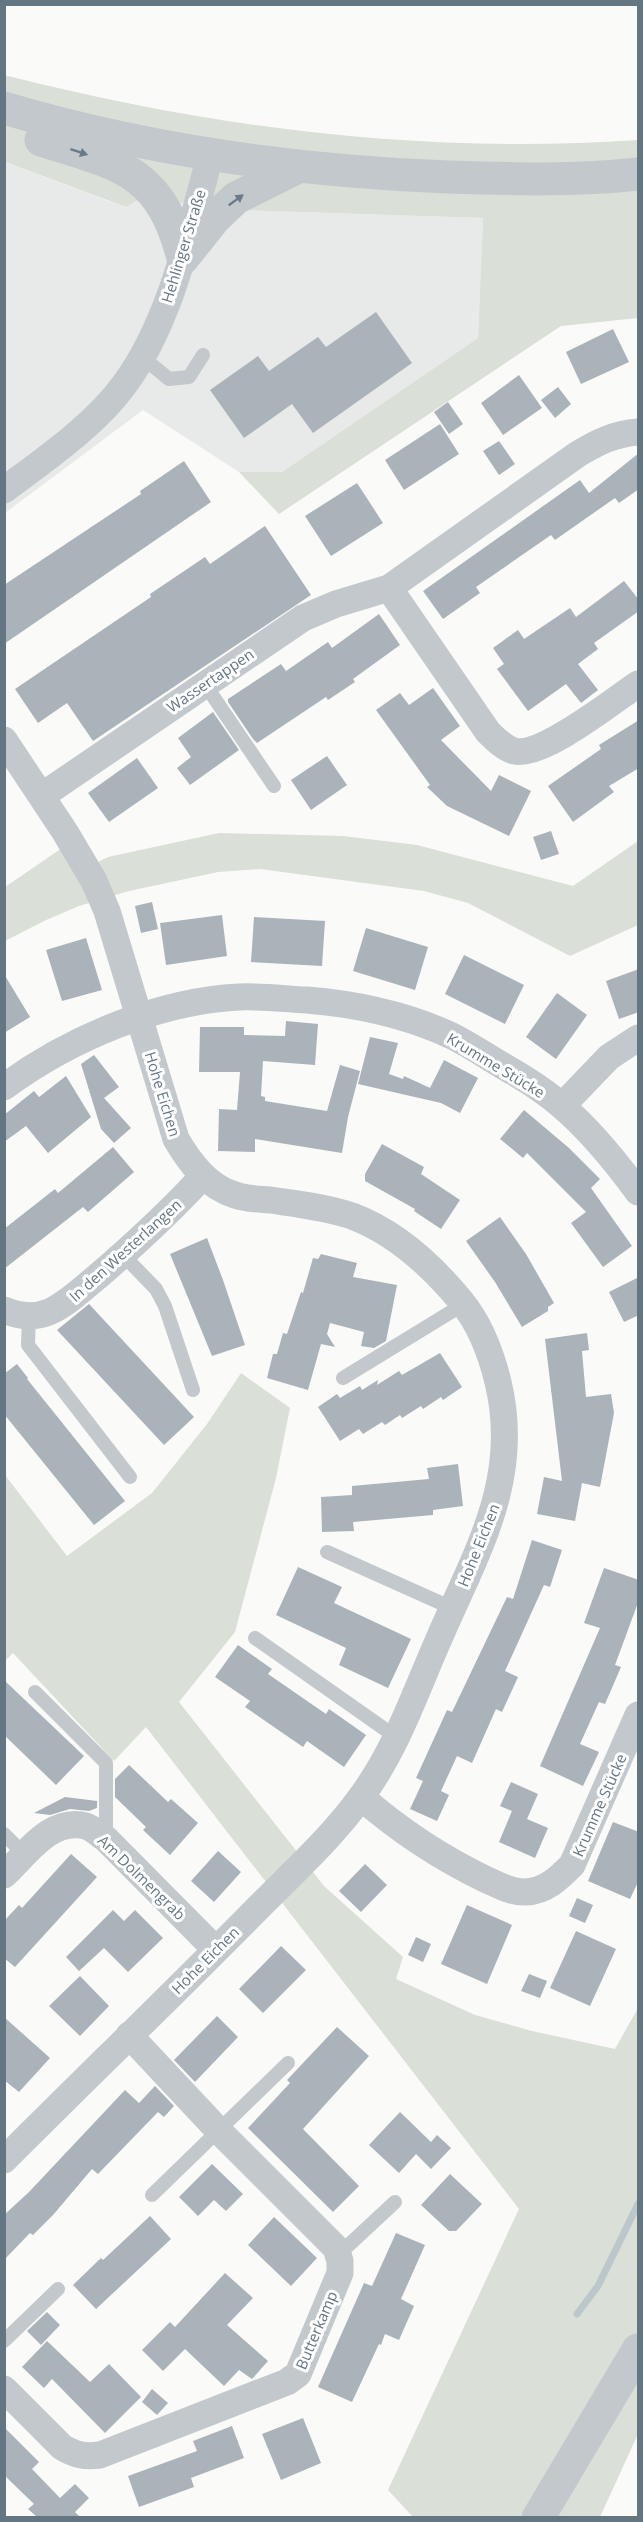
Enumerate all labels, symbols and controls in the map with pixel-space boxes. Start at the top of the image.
one-way arrow [70,148,88,157]
street label: Hehlinger Straße [156,187,210,305]
one-way arrow [228,194,244,206]
street label: Wassertappen [163,644,257,716]
street label: Krumme Stücke [443,1028,549,1102]
street label: Hohe Eichen [141,1049,185,1139]
street label: In den Westerlangen [65,1194,185,1306]
street label: Hohe Eichen [452,1501,504,1589]
street label: Krumme Stücke [567,1750,631,1860]
street label: Am Dolmengrab [94,1830,190,1924]
street label: Hohe Eichen [167,1922,243,1998]
street label: Butterkamp [290,2288,342,2372]

